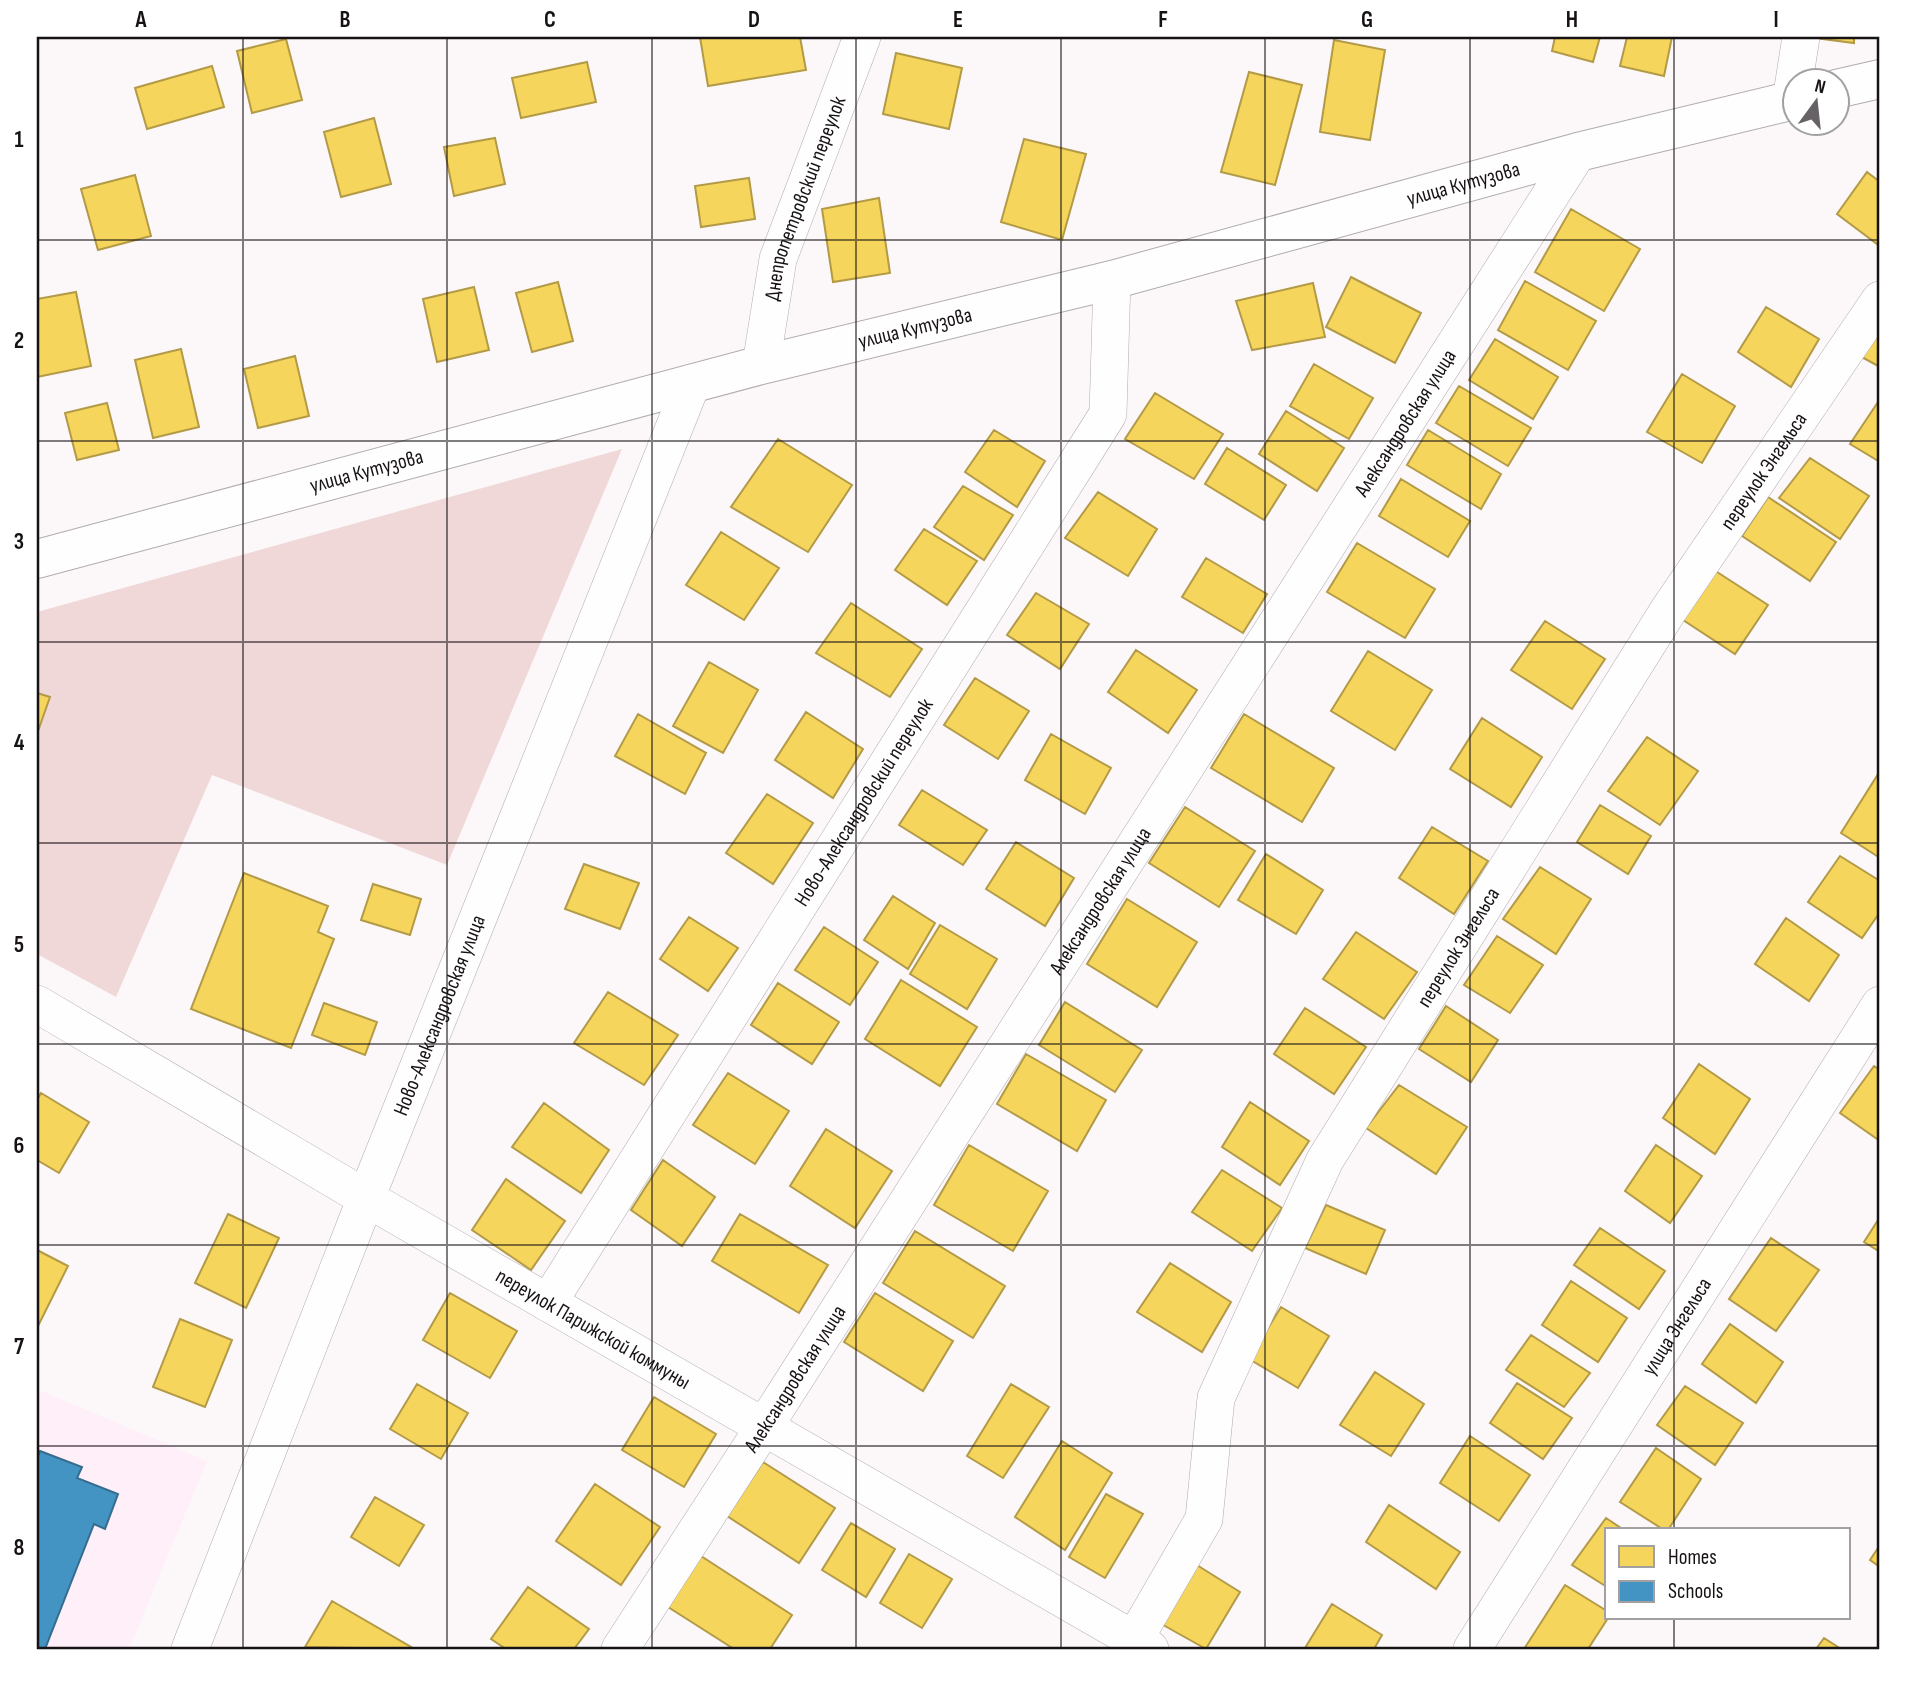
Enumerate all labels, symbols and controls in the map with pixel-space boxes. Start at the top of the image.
text: A [135,6,148,34]
text: B [340,6,351,34]
text: C [544,6,556,34]
text: D [748,6,760,34]
text: E [953,6,963,34]
text: F [1158,6,1168,34]
text: G [1361,6,1373,34]
text: H [1566,6,1578,34]
text: I [1773,6,1779,34]
north arrow [1780,66,1850,136]
text: N [1812,75,1828,99]
street label: Днепропетровский переулок [759,93,851,302]
text: 1 [14,126,24,154]
street label: улица Кутузова [1404,156,1523,211]
street label: улица Кутузова [856,302,974,354]
text: 2 [14,327,24,355]
street label: Александровская улица [1348,345,1461,502]
street label: переулок Энгельса [1715,408,1812,534]
street label: улица Кутузова [307,444,426,498]
text: 3 [14,528,24,556]
street label: Ново-Александровский переулок [789,694,938,911]
text: 4 [14,729,25,757]
street label: Александровская улица [1043,823,1156,980]
street label: переулок Энгельса [1411,883,1505,1012]
street label: Ново-Александровская улица [388,911,490,1119]
text: 5 [14,931,24,959]
text: 6 [14,1132,24,1160]
street label: переулок Парижской коммуны [491,1263,695,1394]
street label: улица Энгельса [1636,1273,1717,1380]
street label: Александровская улица [738,1300,851,1458]
text: 7 [14,1333,24,1361]
legend [1605,1528,1850,1620]
text: 8 [14,1534,25,1562]
text: Homes [1668,1545,1717,1570]
text: Schools [1668,1579,1723,1604]

